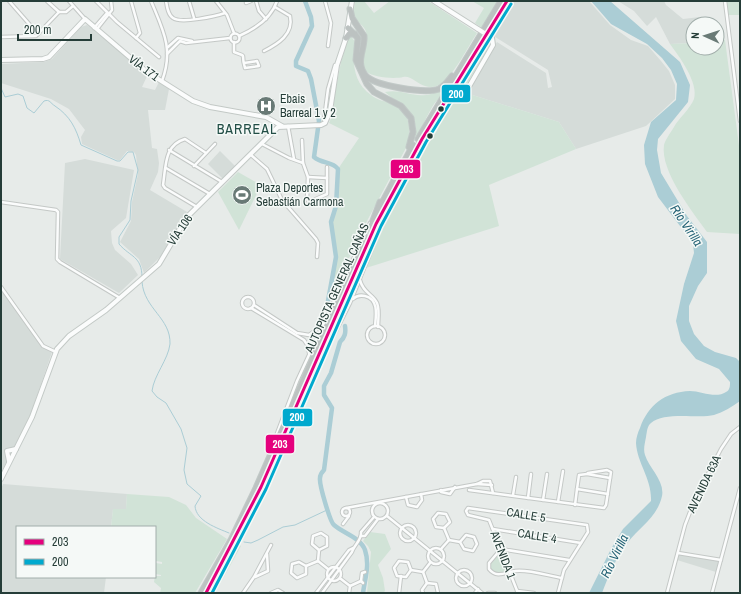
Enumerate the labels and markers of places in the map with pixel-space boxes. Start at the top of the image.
place label: Ebais Barreal 1 y 2 [280,91,336,121]
hospital icon: Ebais Barreal 1 y 2 [255,95,277,117]
unlabelled marker [436,104,446,114]
unlabelled marker [425,131,435,141]
place label: Plaza Deportes Sebastián Carmona [256,180,344,210]
sports icon: Plaza Deportes Sebastián Carmona [231,184,253,206]

